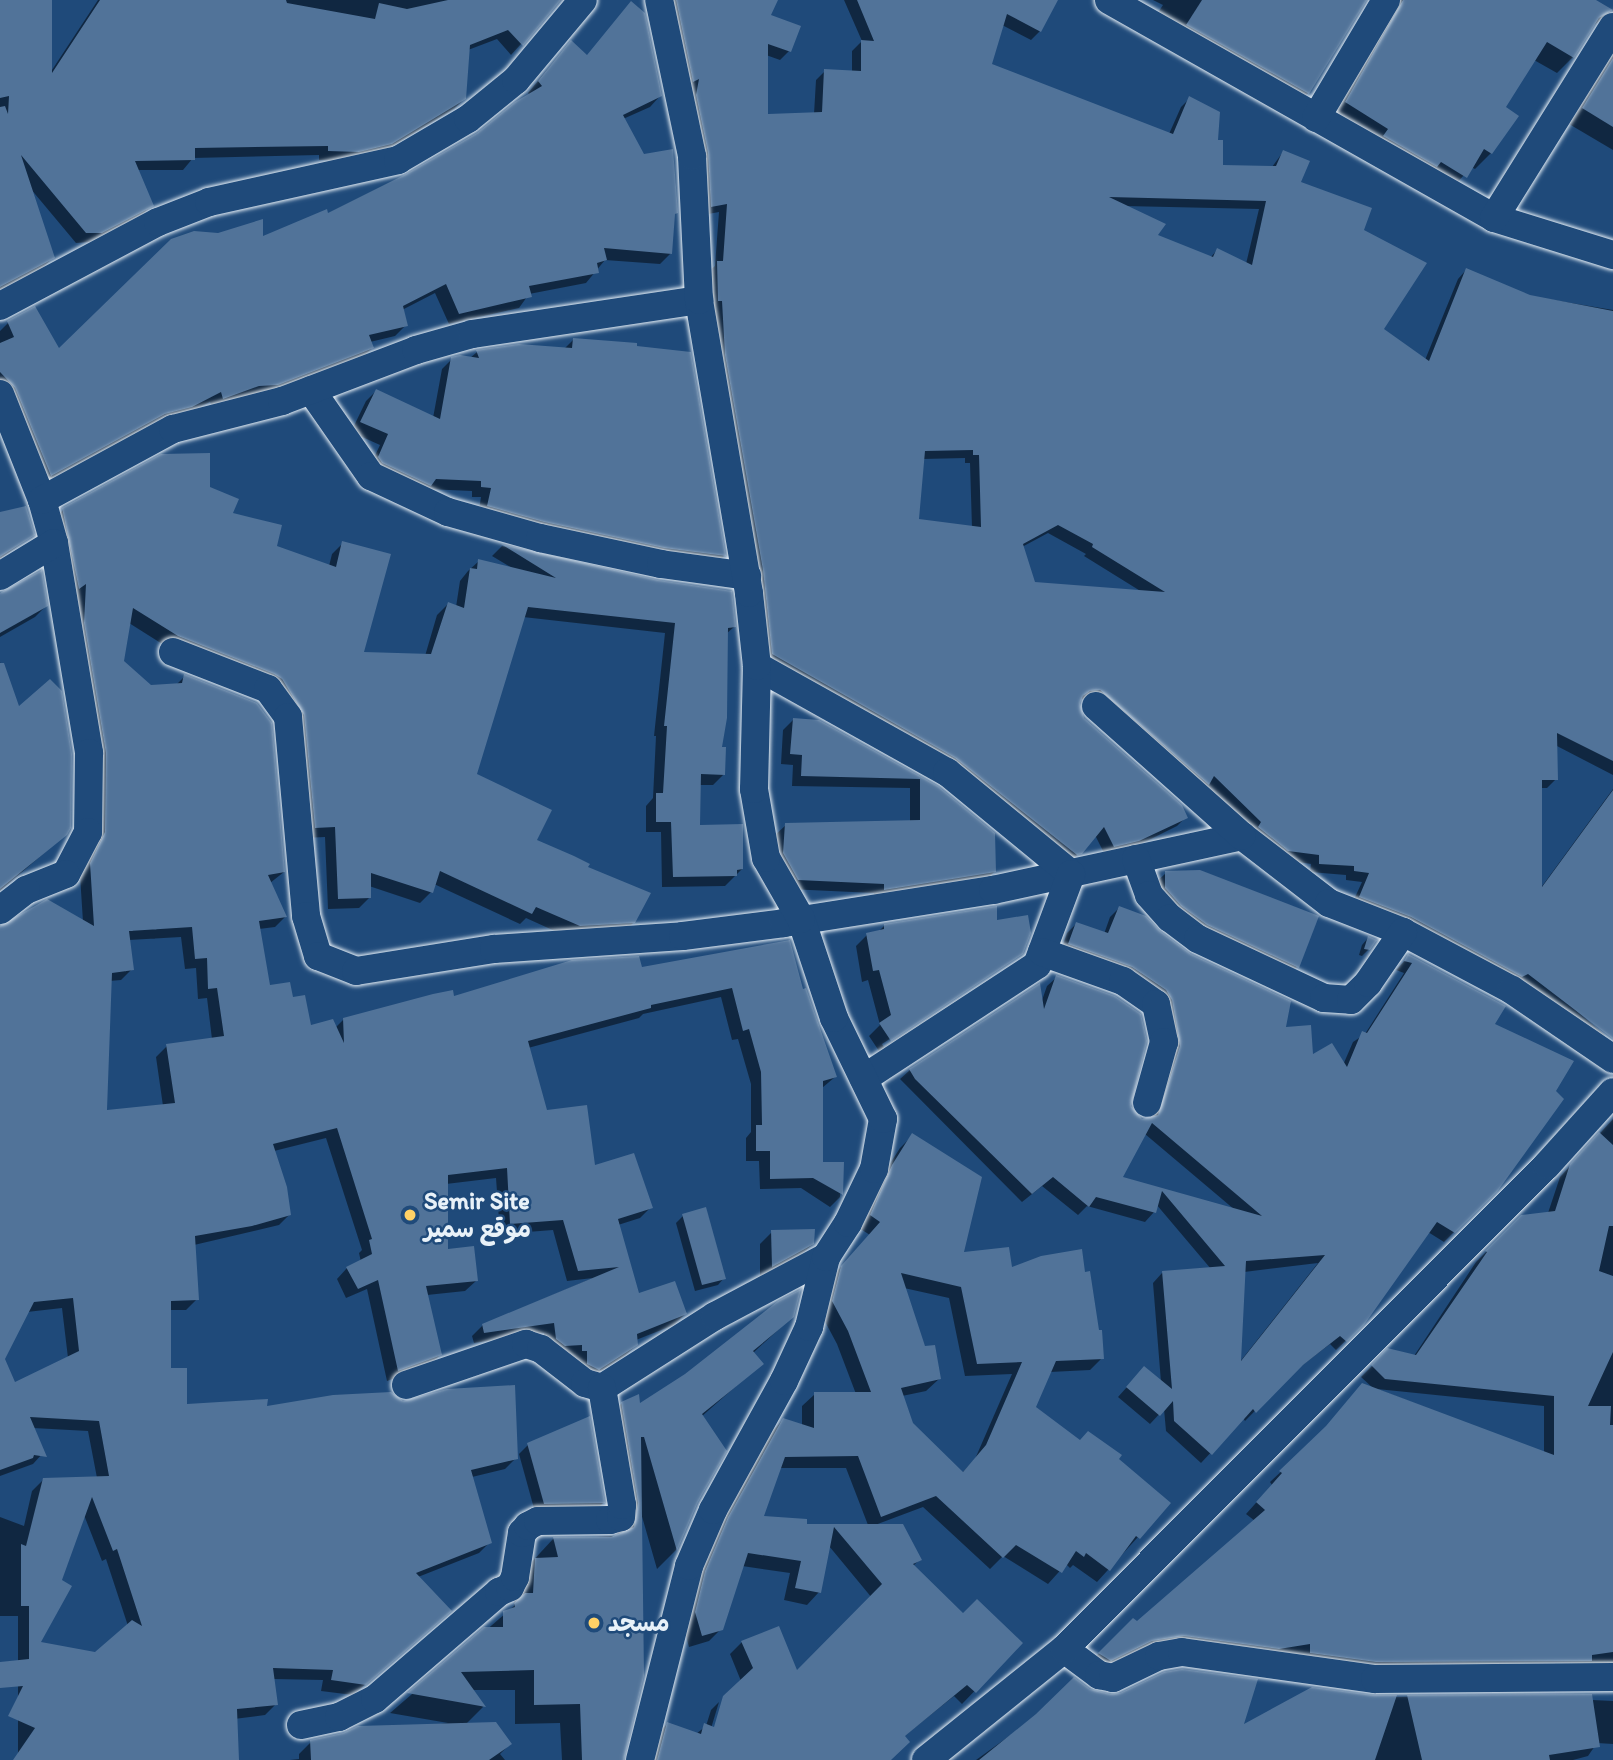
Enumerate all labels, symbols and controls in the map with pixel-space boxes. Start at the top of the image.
place label: Semir Site موقع سمير [424,1187,531,1243]
marker: Semir Site موقع سمير [402,1207,418,1223]
place label: مسجد [608,1609,670,1637]
marker: مسجد [586,1615,602,1631]

